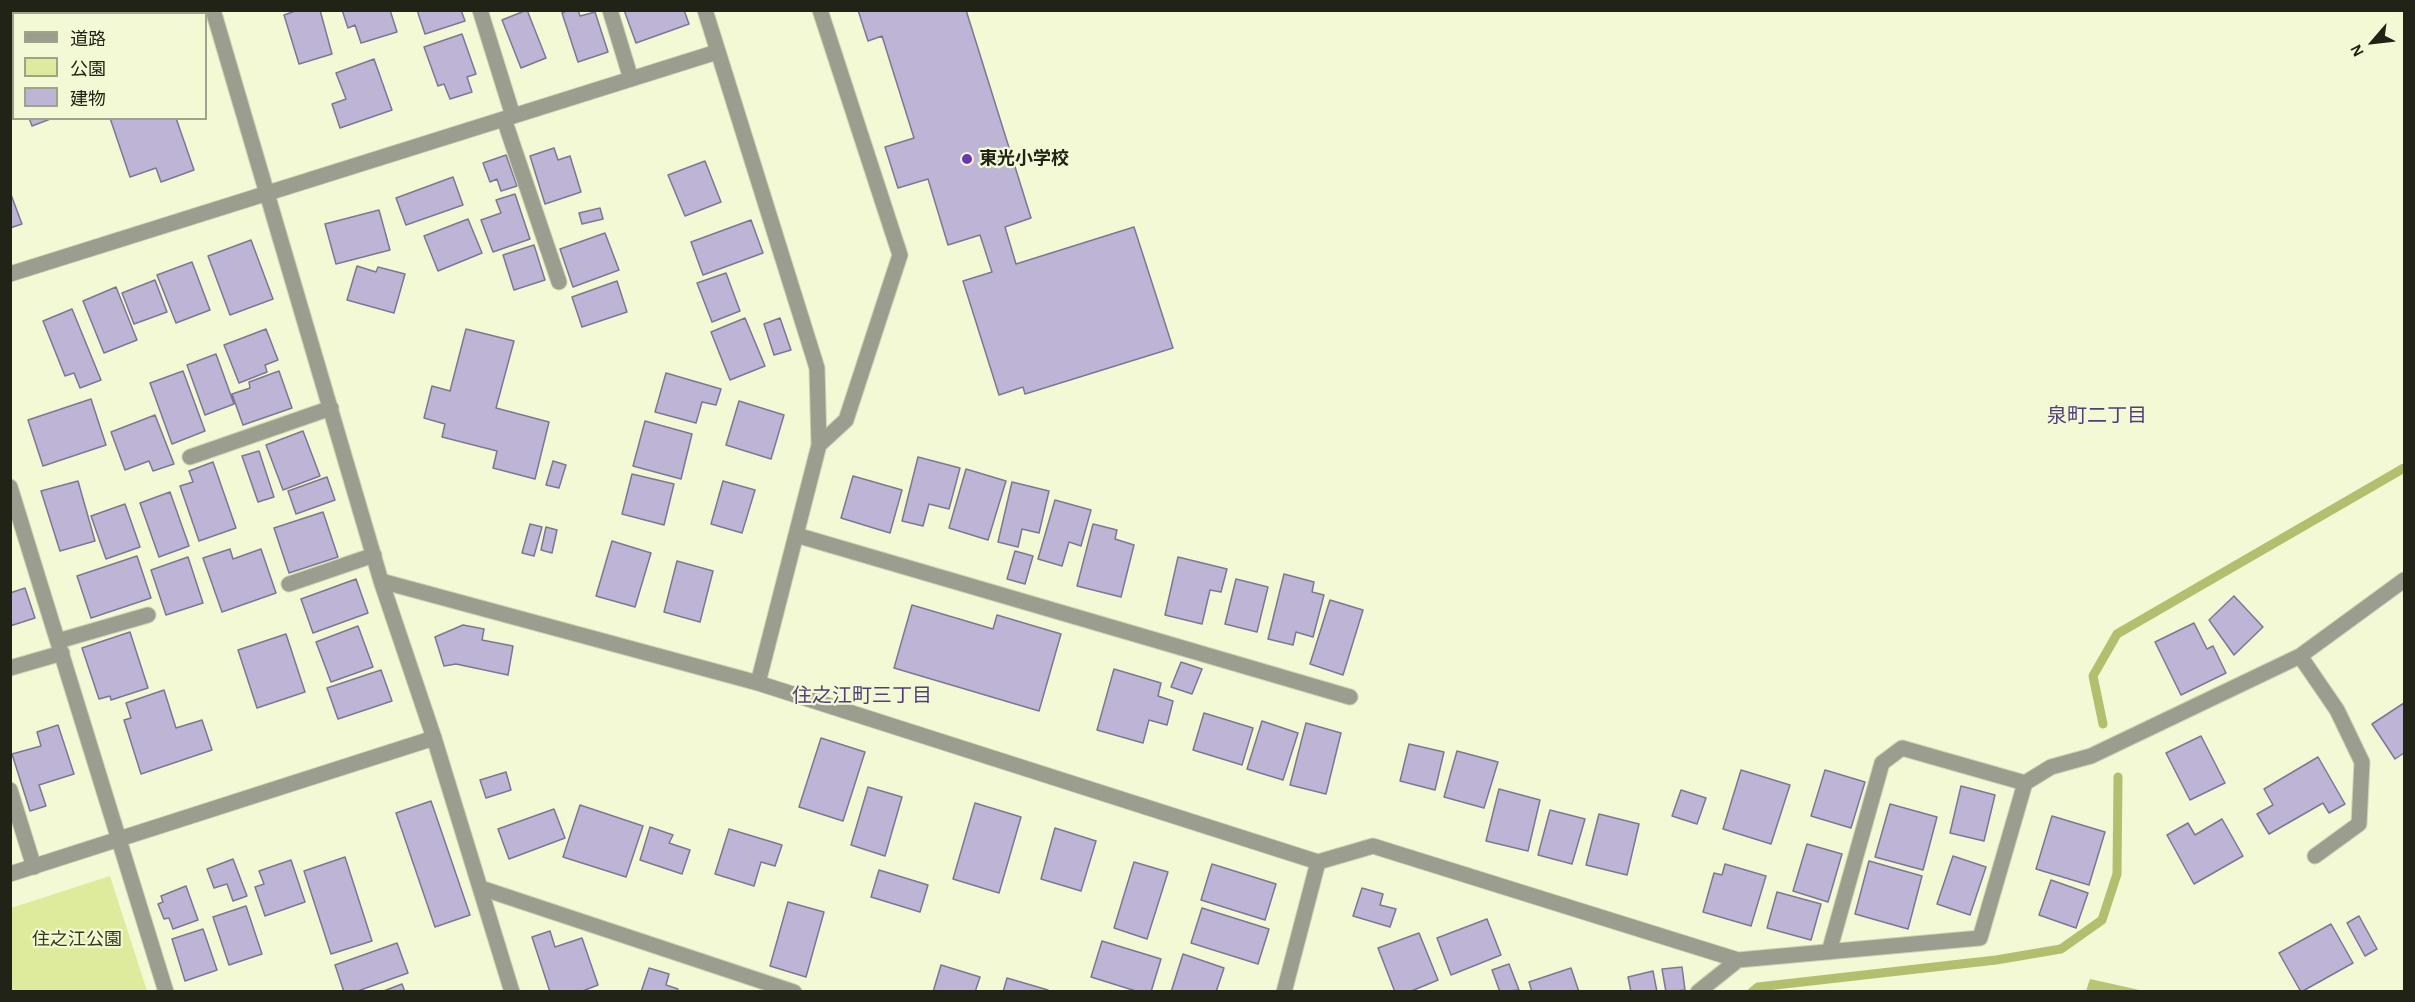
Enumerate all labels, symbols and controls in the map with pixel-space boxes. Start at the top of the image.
legend [12,12,207,120]
north arrow [2343,12,2403,72]
text: 道路 [70,31,106,49]
text: N [2347,42,2367,59]
text: 公園 [70,61,106,79]
text: 建物 [70,91,106,109]
place label: 東光小学校 [979,148,1069,170]
marker: 東光小学校 [960,152,974,166]
district label: 泉町二丁目 [2047,404,2147,428]
district label: 住之江町三丁目 [792,684,932,708]
park label: 住之江公園 [32,929,122,951]

